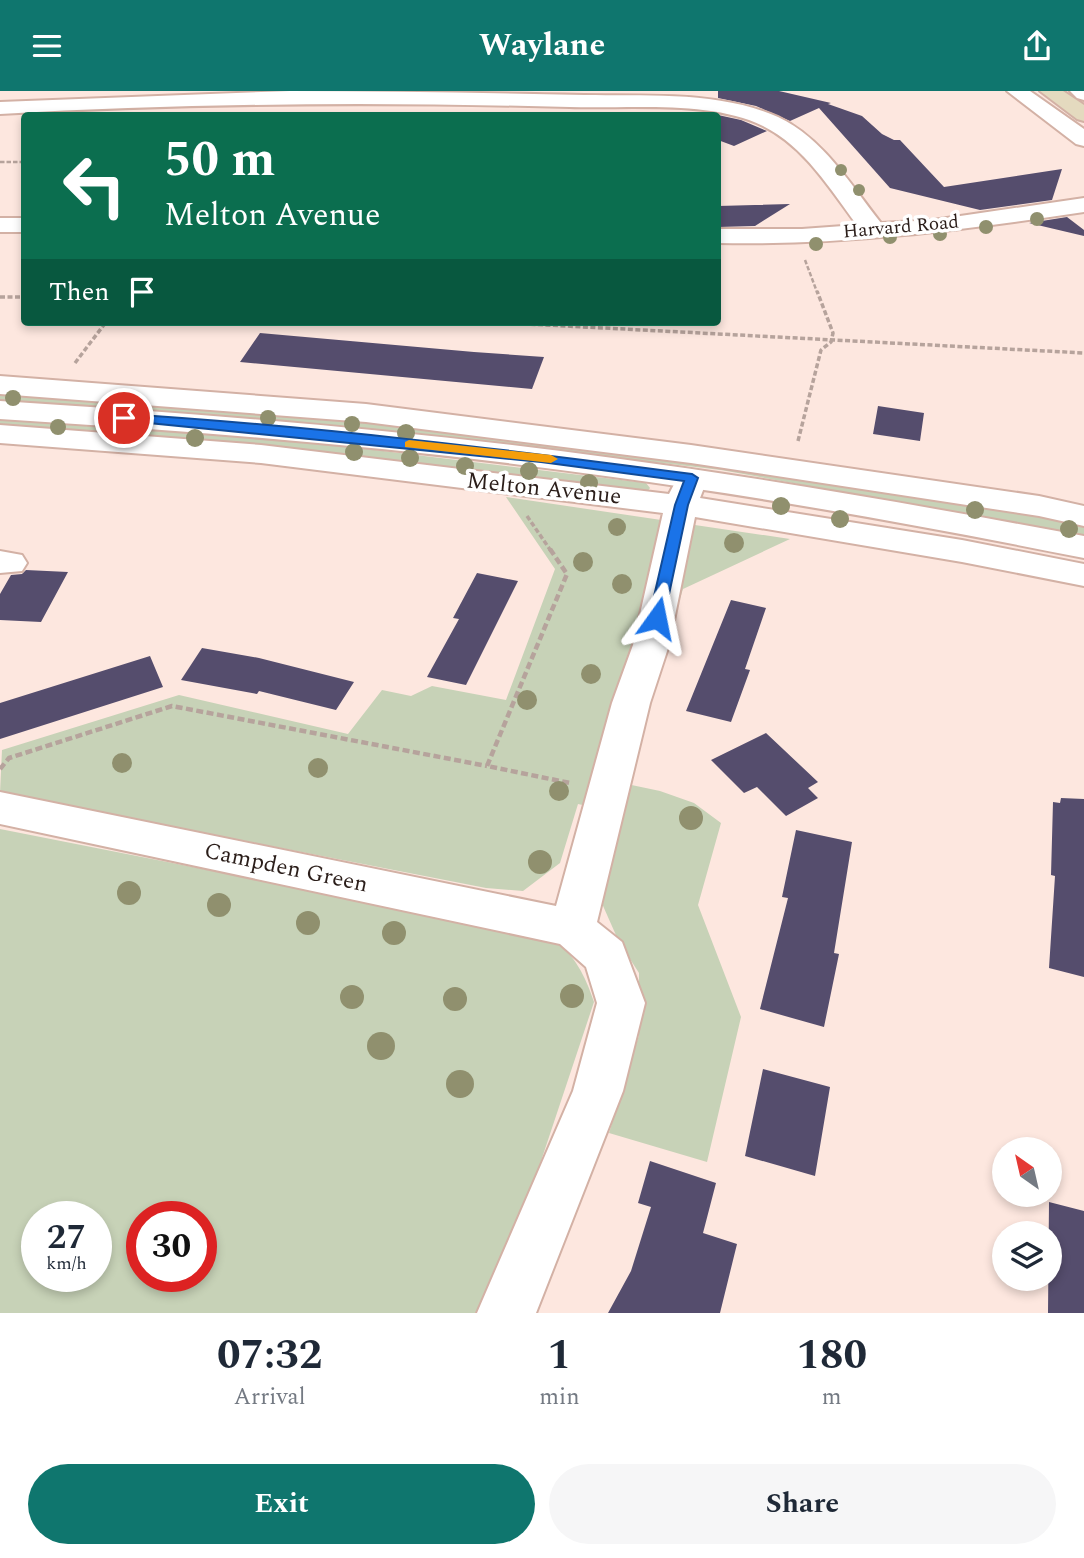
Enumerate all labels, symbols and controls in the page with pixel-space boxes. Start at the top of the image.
text: Waylane [479,21,605,70]
icon: menu [28,27,66,65]
icon: share [1018,27,1056,65]
text: 50 m [164,123,275,198]
icon: left [49,140,140,231]
text: Melton Avenue [164,191,380,240]
street label: Harvard Road [842,207,960,247]
text: Then [49,272,109,312]
icon: arrive [123,273,161,311]
pin [94,388,154,448]
icon: arrive [105,399,143,437]
street label: Melton Avenue [465,463,623,515]
position arrow [620,581,694,655]
street label: Campden Green [201,834,371,902]
north arrow [992,1137,1062,1207]
map controls [992,1137,1062,1291]
speed limit sign: 30 [126,1201,217,1292]
text: 27 [47,1211,86,1264]
button: layers [992,1221,1062,1291]
text: km/h [46,1250,87,1277]
text: 07:32 [217,1324,322,1387]
text: 1 [548,1324,571,1387]
text: 180 [796,1324,867,1387]
text: Arrival [234,1380,305,1415]
text: min [539,1380,580,1415]
text: m [822,1380,842,1415]
button: Exit [28,1464,535,1544]
button: Share [549,1464,1056,1544]

